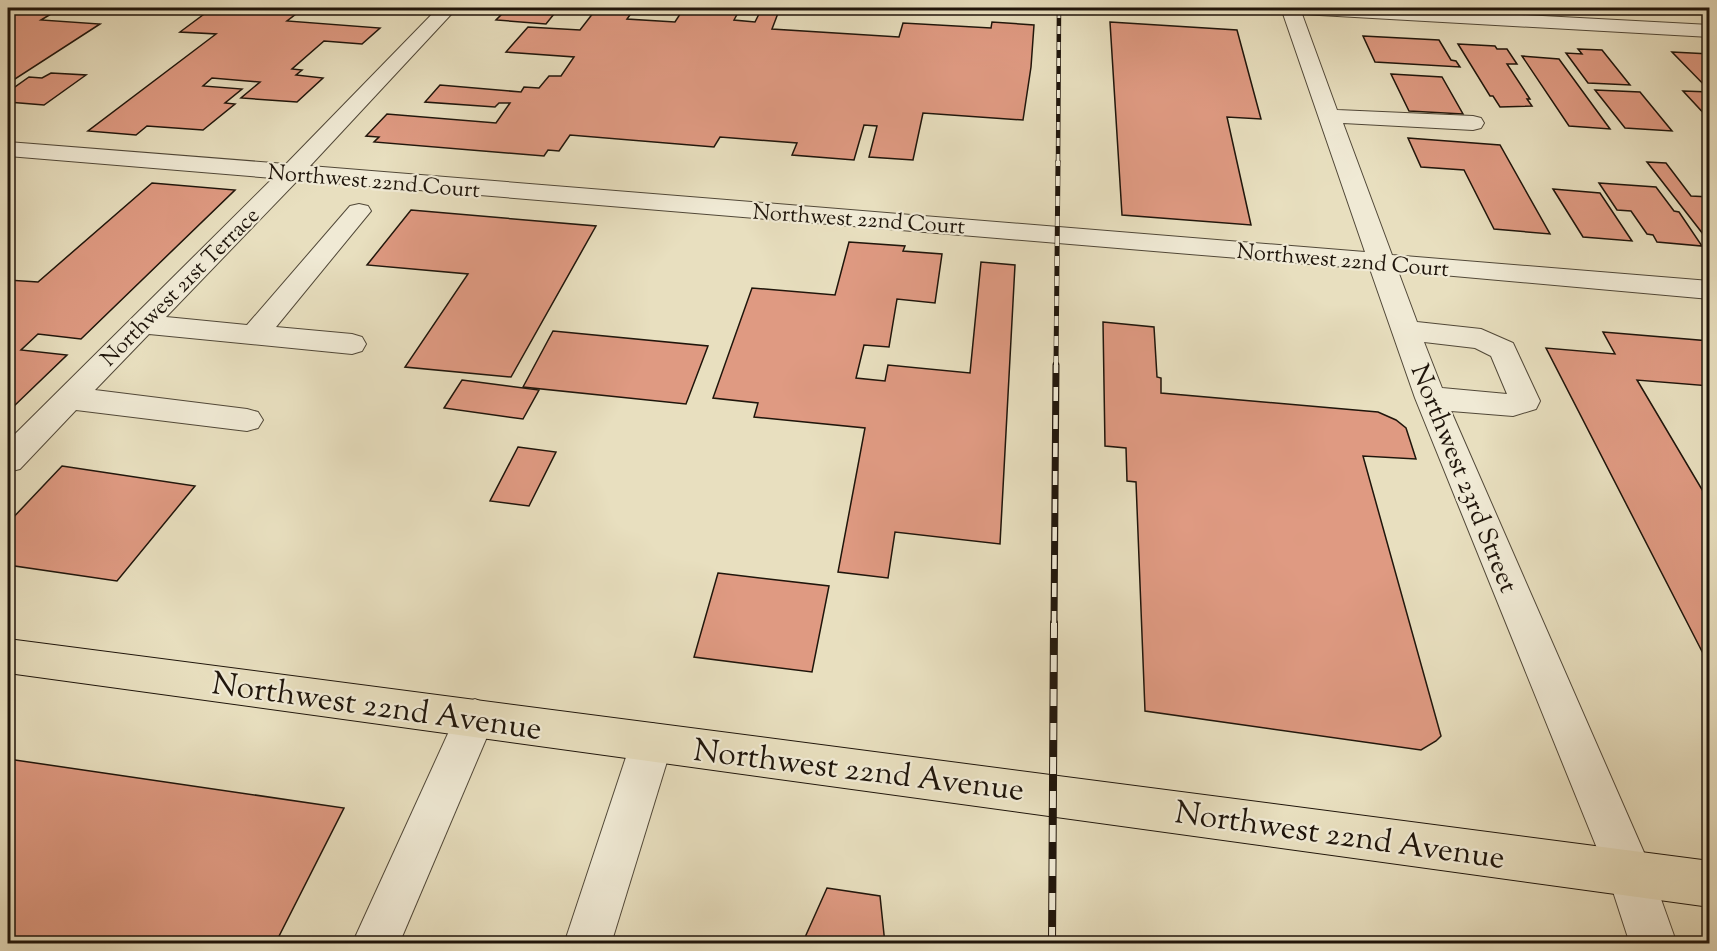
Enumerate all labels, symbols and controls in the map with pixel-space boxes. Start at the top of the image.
street label: Northwest 22nd Court [266,158,482,208]
street label: Northwest 22nd Court [752,198,967,244]
street label: Northwest 21st Terrace [94,201,268,375]
street label: Northwest 22nd Court [1235,237,1451,287]
street label: Northwest 23rd Street [1400,359,1525,599]
street label: Northwest 22nd Avenue [209,662,544,754]
street label: Northwest 22nd Avenue [691,729,1027,815]
street label: Northwest 22nd Avenue [1172,791,1507,883]

